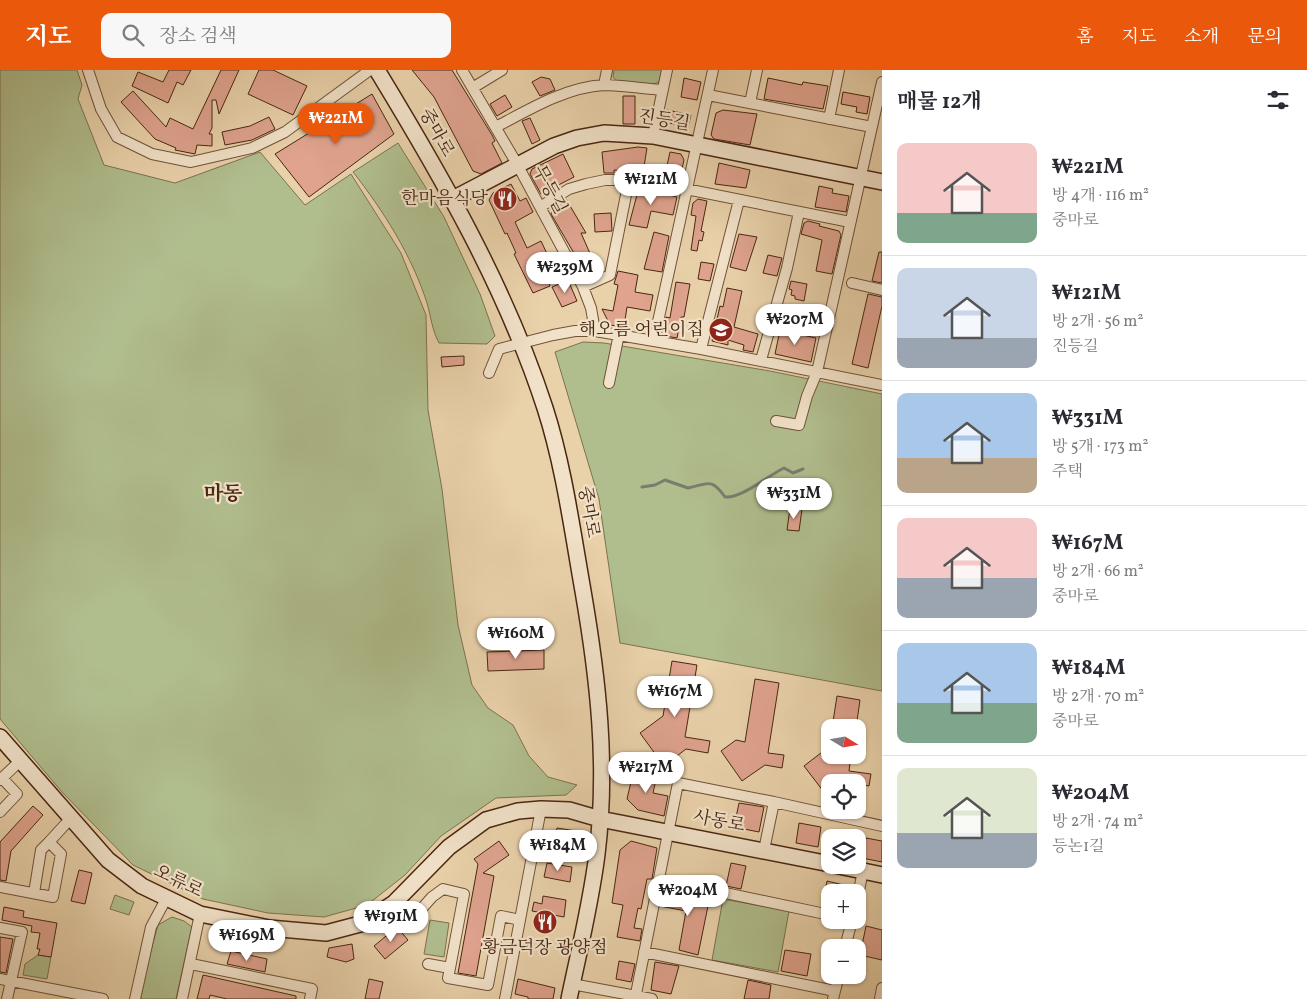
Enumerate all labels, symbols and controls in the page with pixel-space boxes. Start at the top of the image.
search box [101,13,451,58]
text: 지도 [25,21,71,55]
icon: search [119,21,147,49]
text: 장소 검색 [159,24,237,50]
text: 홈 [1076,25,1094,50]
text: 지도 [1122,25,1156,50]
text: 소개 [1184,25,1219,50]
text: 문의 [1247,25,1282,50]
icon: filters [1264,86,1292,114]
text: 매물 12개 [897,88,981,117]
pin: ₩221M [301,102,371,145]
street label: 중마로 [412,104,460,162]
street label: 진등길 [636,105,692,137]
text: ₩221M [309,108,363,130]
text: ₩221M [1052,153,1123,182]
street label: 무등길 [526,161,572,219]
icon: home [937,163,997,223]
pin: ₩121M [616,164,686,206]
text: ₩121M [625,169,677,191]
text: 방 4개 · 116 m² [1052,185,1149,207]
restaurant icon: 한마음식당 [492,186,518,212]
place label: 한마음식당 [401,187,489,212]
text: 중마로 [1052,210,1098,232]
pin: ₩239M [530,252,600,294]
text: ₩239M [537,257,593,279]
text: ₩121M [1052,279,1121,308]
icon: home [937,288,997,348]
pin: ₩207M [760,304,830,346]
text: ₩207M [766,309,824,331]
text: 방 2개 · 56 m² [1052,311,1143,333]
school or university icon: 해오름 어린이집 [708,317,734,343]
place label: 해오름 어린이집 [579,318,704,343]
text: 진등길 [1052,336,1098,358]
text: ₩331M [1052,404,1123,433]
icon: home [937,413,997,473]
text: 방 5개 · 173 m² [1052,436,1148,458]
text: 주택 [1052,461,1083,483]
pin: ₩331M [759,478,829,520]
district label: 마동 [204,481,243,509]
text: ₩331M [767,483,821,505]
street label: 중마로 [571,484,605,540]
text: ₩167M [1052,529,1123,558]
icon: home [937,538,997,598]
text: 방 2개 · 66 m² [1052,561,1144,583]
text: 중마로 [1052,586,1098,608]
pin: ₩160M [481,618,551,660]
text: ₩160M [488,623,544,645]
text: ₩184M [1052,654,1125,683]
icon: home [937,663,997,723]
pin: ₩167M [640,676,710,718]
text: ₩167M [648,681,702,703]
text: 방 2개 · 70 m² [1052,686,1144,708]
text: 중마로 [1052,711,1098,733]
north arrow [821,719,866,764]
map controls [821,719,866,984]
pin: ₩217M [611,752,681,794]
text: ₩217M [619,757,673,779]
button: locate [821,774,866,819]
text: ₩204M [1052,779,1129,808]
icon: home [937,788,997,848]
street label: 사동로 [691,805,747,839]
text: 방 2개 · 74 m² [1052,811,1143,833]
button: layers [821,829,866,874]
pin: ₩184M [523,830,593,872]
text: ₩184M [530,835,586,857]
text: 등논1길 [1052,836,1105,858]
street label: 오류로 [149,859,207,905]
pin: ₩204M [653,874,723,917]
text: ₩204M [659,880,717,902]
button: + [821,884,866,929]
pin: ₩191M [356,900,426,943]
text: ₩191M [364,906,418,928]
restaurant icon: 황금덕장 광양점 [532,909,558,935]
pin: ₩169M [212,920,282,962]
text: ₩169M [219,925,275,947]
place label: 황금덕장 광양점 [482,936,608,961]
button: − [821,939,866,984]

